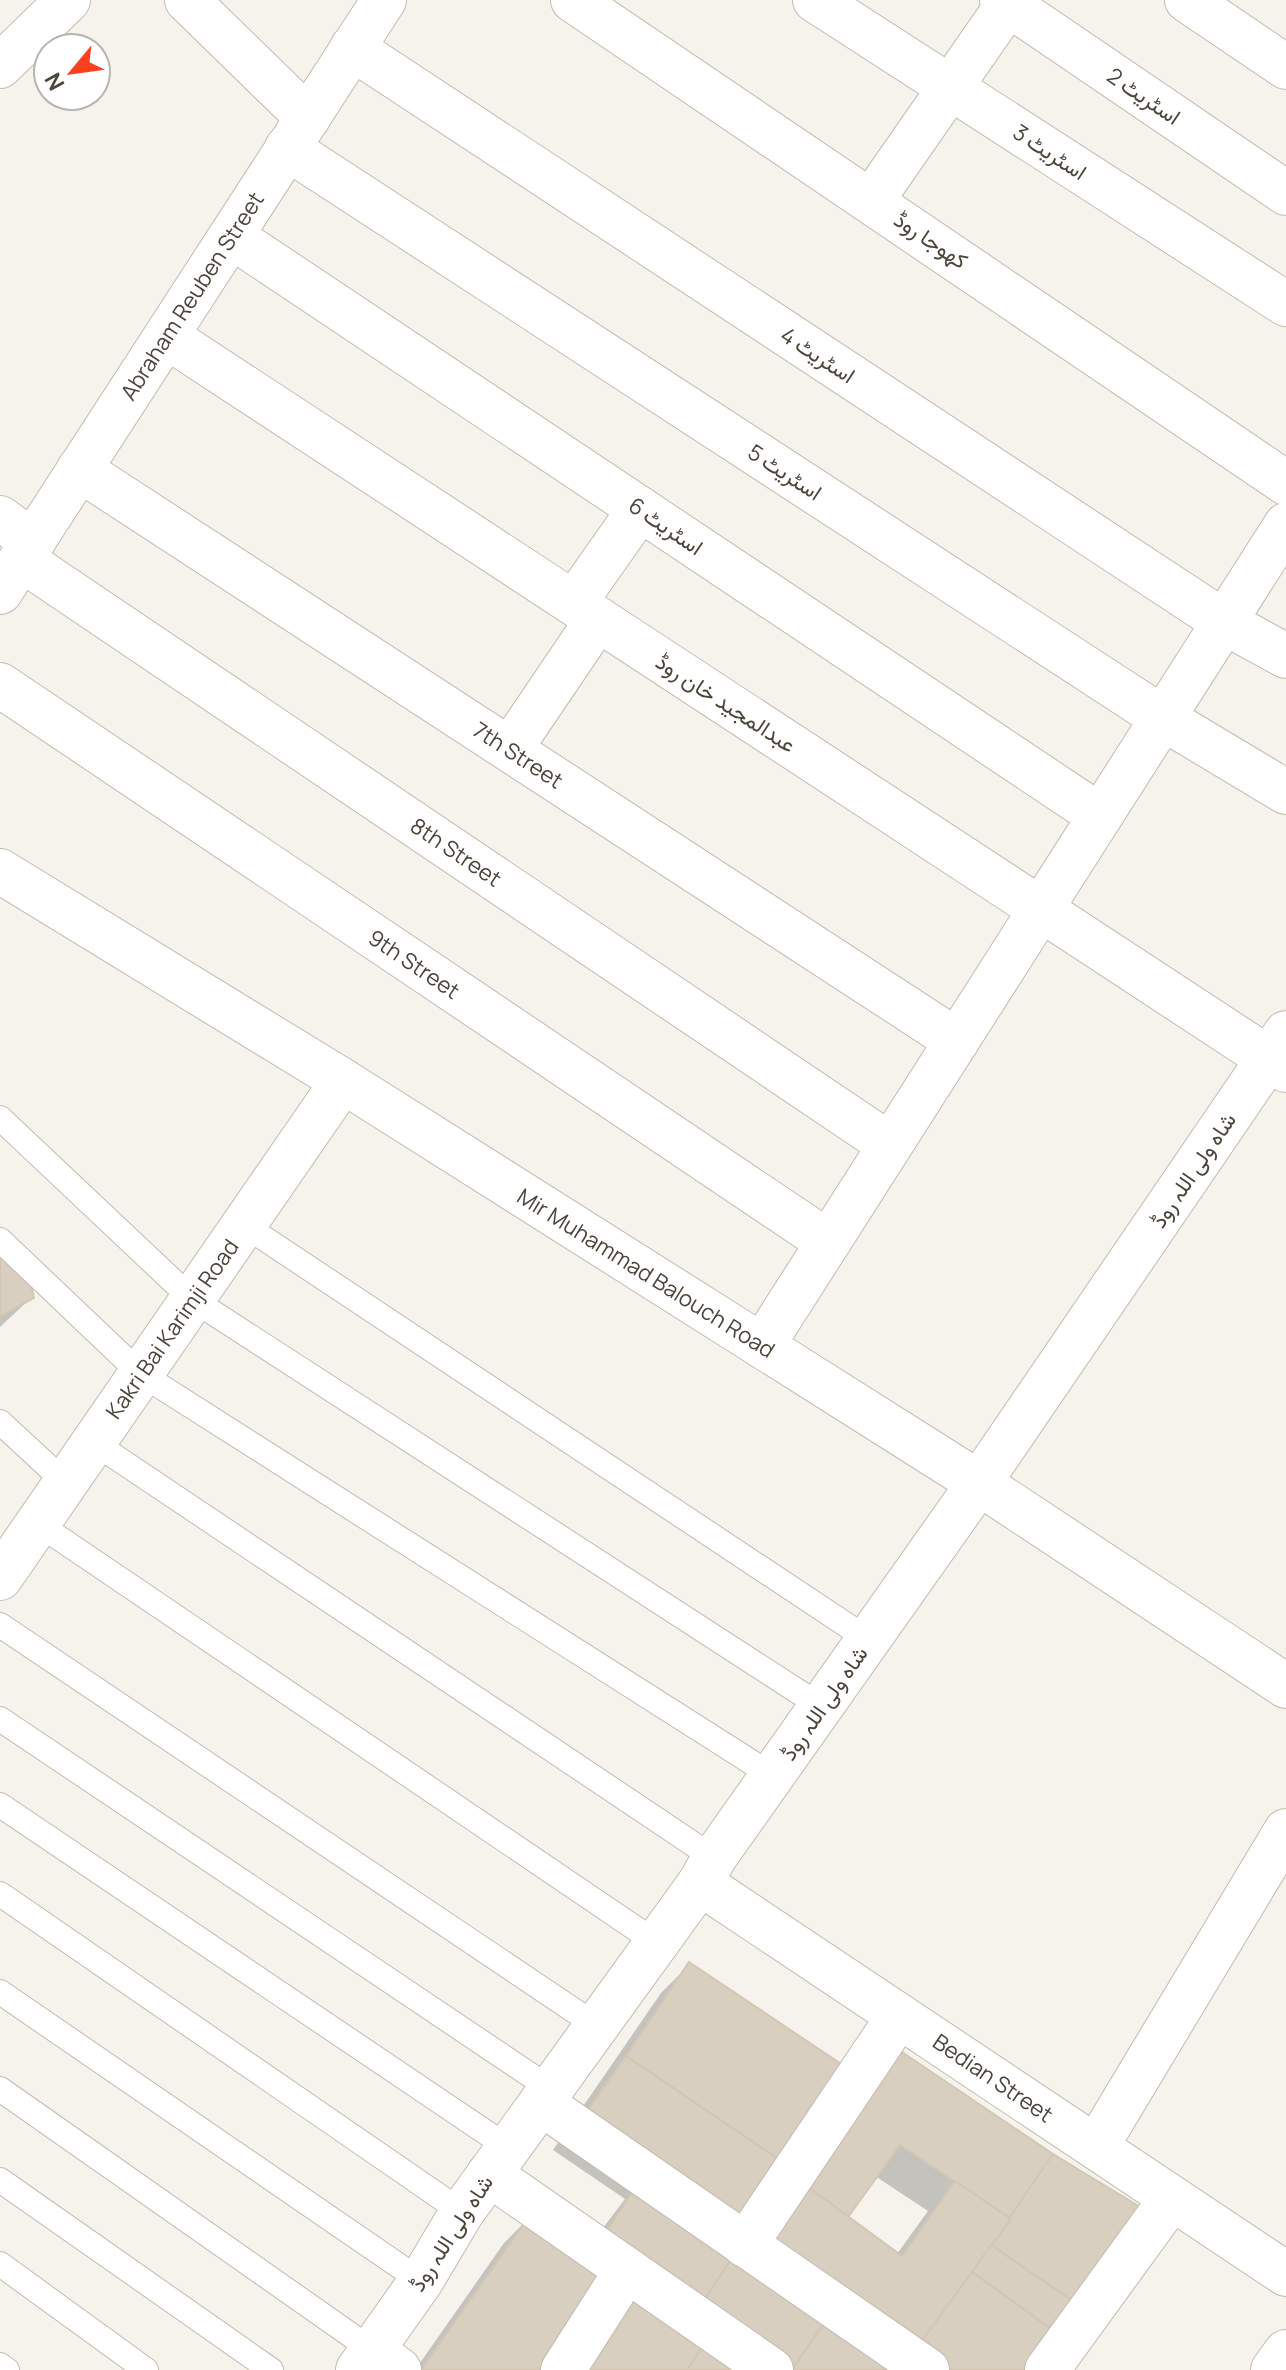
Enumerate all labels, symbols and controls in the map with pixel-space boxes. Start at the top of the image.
north arrow [32,32,112,112]
street label: اسٹریٹ 2 [1101,60,1187,132]
text: N [38,68,71,96]
street label: اسٹریٹ 3 [1007,117,1093,187]
street label: Abraham Reuben Street [113,186,271,406]
street label: کھوجا روڈ [888,204,974,276]
street label: اسٹریٹ 4 [775,320,861,390]
street label: اسٹریٹ 5 [742,437,828,507]
street label: اسٹریٹ 6 [623,490,709,562]
street label: عبدالمجید خان روڈ [650,647,802,759]
street label: 7th Street [467,715,569,795]
street label: 8th Street [405,811,508,894]
street label: 9th Street [362,922,466,1006]
street label: شاہ ولی اللہ روڈ [1143,1106,1243,1234]
street label: Mir Muhammad Balouch Road [511,1181,781,1365]
street label: Kakri Bai Karimji Road [99,1233,245,1425]
street label: شاہ ولی اللہ روڈ [774,1640,874,1766]
street label: Bedian Street [927,2027,1059,2129]
street label: شاہ ولی اللہ روڈ [402,2169,500,2297]

